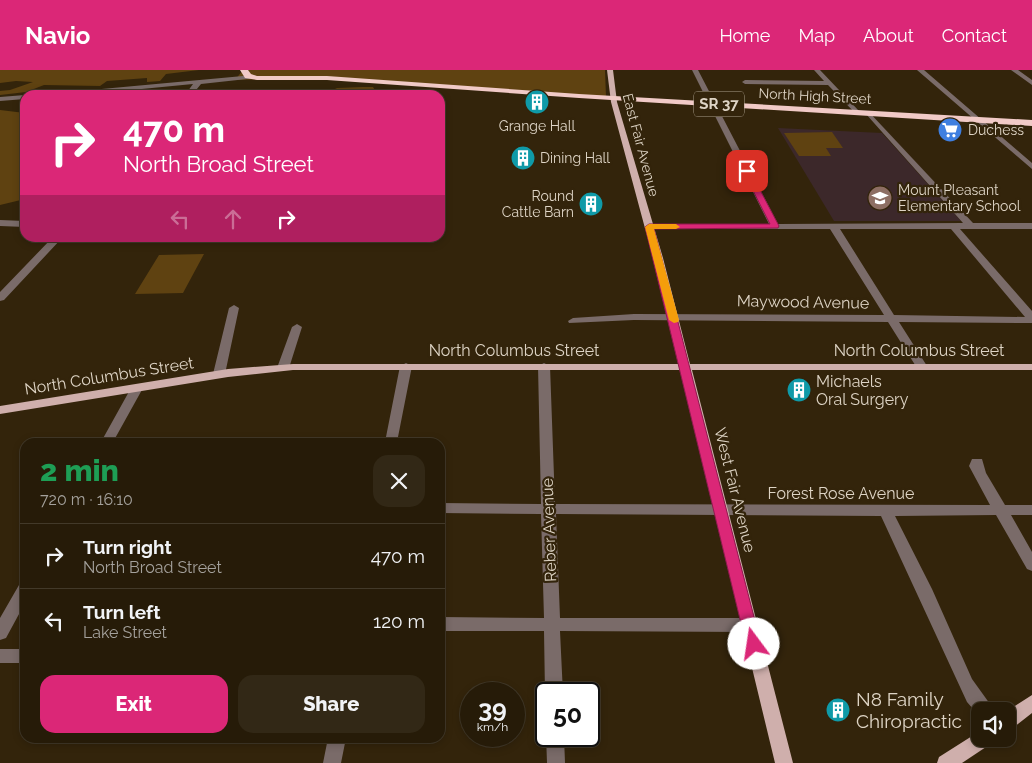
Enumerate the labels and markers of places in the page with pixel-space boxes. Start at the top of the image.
building icon: Grange Hall [524,89,550,115]
supermarket icon: Duchess [937,117,963,143]
place label: Grange Hall [499,118,576,134]
place label: Duchess [968,122,1024,138]
building icon: Dining Hall [510,145,536,171]
place label: Dining Hall [540,150,610,166]
pin [726,150,768,192]
place label: Mount Pleasant Elementary School [898,182,1021,214]
school or university icon: Mount Pleasant Elementary School [867,185,893,211]
place label: Round Cattle Barn [502,188,574,220]
building icon: Round Cattle Barn [578,191,604,217]
place label: Michaels Oral Surgery [816,372,909,409]
building icon: Michaels Oral Surgery [786,377,812,403]
place label: N8 Family Chiropractic [856,688,962,732]
building icon: N8 Family Chiropractic [825,697,851,723]

